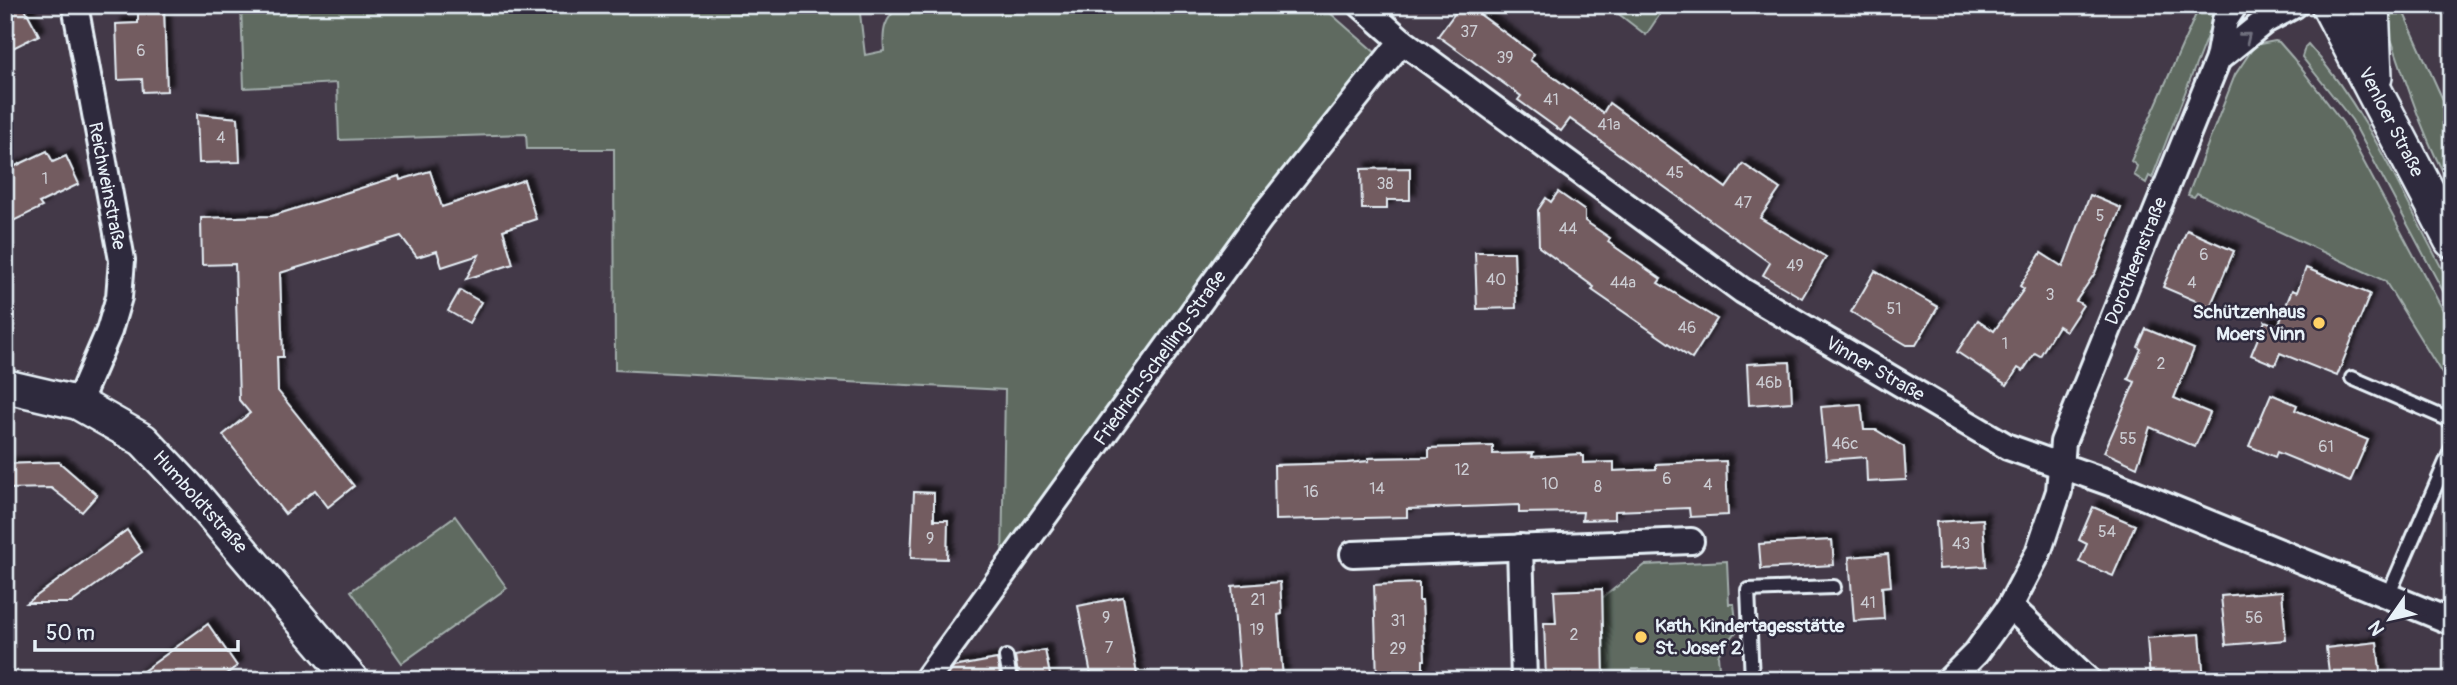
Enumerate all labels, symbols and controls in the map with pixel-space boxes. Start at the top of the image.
house number: 37 [1460,22,1478,42]
one-way arrow [2238,32,2250,45]
house number: 6 [136,41,146,61]
house number: 39 [1496,48,1514,68]
street label: Venloer Straße [2353,63,2429,182]
house number: 41 [1543,90,1559,110]
house number: 41a [1598,115,1620,135]
street label: Reichweinstraße [83,120,131,253]
house number: 4 [216,128,226,148]
house number: 45 [1666,163,1684,183]
house number: 1 [42,169,48,189]
house number: 38 [1377,174,1394,194]
house number: 47 [1734,193,1752,213]
street label: Dorotheenstraße [2099,193,2173,328]
house number: 5 [2096,206,2104,226]
house number: 44 [1559,219,1577,239]
house number: 6 [2199,245,2209,265]
house number: 49 [1786,256,1804,276]
street label: Friedrich-Schelling-Straße [1088,265,1232,450]
house number: 40 [1486,270,1506,290]
house number: 44a [1610,273,1636,293]
house number: 4 [2187,273,2197,293]
house number: 3 [2046,285,2055,305]
house number: 51 [1887,299,1901,319]
place label: Schützenhaus Moers Vinn [2193,300,2305,346]
marker: Schützenhaus Moers Vinn [2311,315,2327,331]
house number: 46 [1678,318,1696,338]
street label: Vinner Straße [1821,331,1929,407]
house number: 1 [2002,334,2008,354]
house number: 2 [2157,354,2166,374]
house number: 46b [1756,373,1782,393]
house number: 55 [2119,429,2137,449]
house number: 46c [1832,434,1858,454]
house number: 61 [2318,437,2334,457]
street label: Humboldtstraße [147,446,253,559]
house number: 12 [1454,460,1470,480]
house number: 6 [1662,469,1672,489]
house number: 10 [1541,474,1559,494]
house number: 4 [1703,475,1713,495]
house number: 8 [1594,477,1602,497]
house number: 14 [1369,479,1385,499]
house number: 16 [1303,482,1319,502]
house number: 54 [2098,522,2116,542]
house number: 9 [926,529,934,549]
house number: 43 [1952,534,1970,554]
north arrow [2356,584,2426,654]
house number: 21 [1250,590,1266,610]
house number: 41 [1860,593,1876,613]
scale bar [35,608,238,652]
house number: 9 [1102,608,1110,628]
house number: 56 [2245,608,2263,628]
house number: 31 [1390,611,1406,631]
place label: Kath. Kindertagesstätte St. Josef 2 [1655,614,1845,660]
text: N [2363,616,2390,640]
text: 50 m [46,620,95,647]
house number: 19 [1250,620,1264,640]
house number: 2 [1570,625,1579,645]
marker: Kath. Kindertagesstätte St. Josef 2 [1633,629,1649,645]
house number: 7 [1105,638,1114,658]
house number: 29 [1389,639,1407,659]

